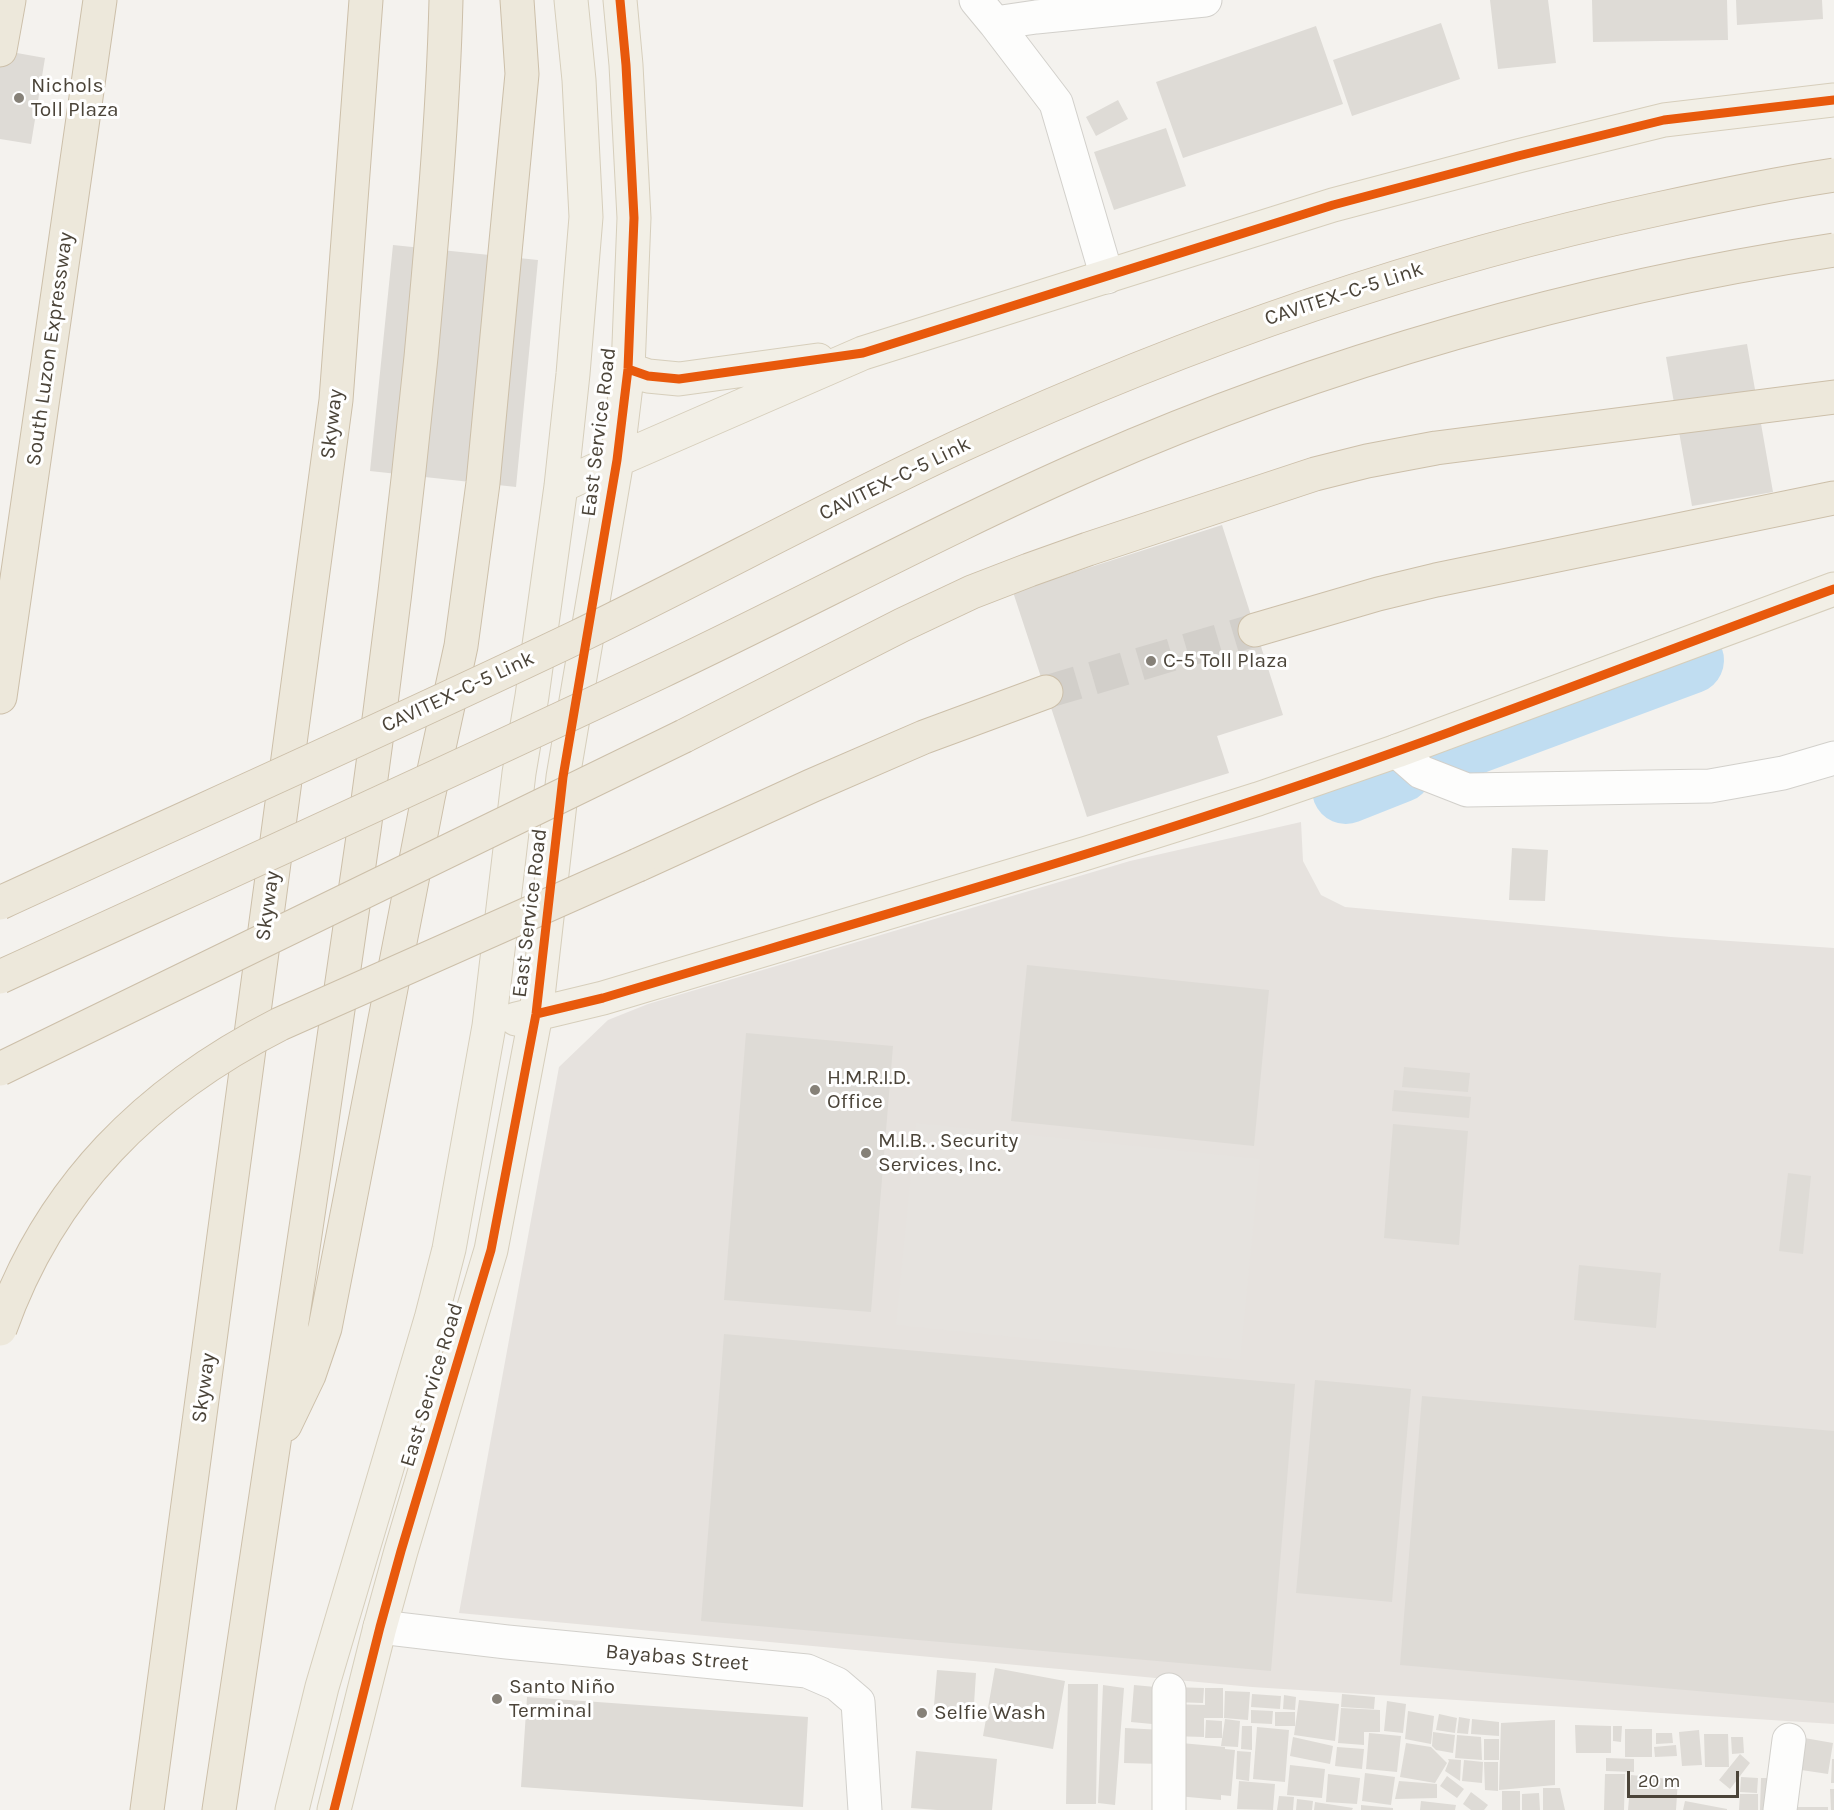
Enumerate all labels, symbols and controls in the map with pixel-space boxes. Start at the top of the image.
place label: Nichols Toll Plaza [31,73,119,123]
marker: Nichols Toll Plaza [12,91,26,105]
street label: South Luzon Expressway [21,230,79,468]
street label: CAVITEX–C-5 Link [1261,256,1427,332]
street label: East Service Road [576,346,622,518]
street label: Skyway [315,387,349,461]
street label: CAVITEX–C-5 Link [815,431,975,527]
street label: CAVITEX–C-5 Link [378,646,538,738]
place label: C-5 Toll Plaza [1163,648,1288,674]
marker: C-5 Toll Plaza [1144,654,1158,668]
street label: East Service Road [507,827,553,999]
street label: Skyway [251,869,285,943]
place label: H.M.R.I.D. Office [827,1065,910,1115]
marker: H.M.R.I.D. Office [808,1083,822,1097]
place label: M.I.B. . Security Services, Inc. [878,1128,1018,1178]
marker: M.I.B. . Security Services, Inc. [859,1146,873,1160]
street label: East Service Road [395,1300,469,1470]
street label: Skyway [187,1351,221,1425]
street label: Bayabas Street [604,1639,750,1677]
place label: Santo Niño Terminal [509,1674,615,1724]
marker: Santo Niño Terminal [490,1692,504,1706]
place label: Selfie Wash [934,1700,1046,1726]
marker: Selfie Wash [915,1706,929,1720]
scale bar [1630,1759,1742,1797]
text: 20 m [1638,1770,1680,1792]

